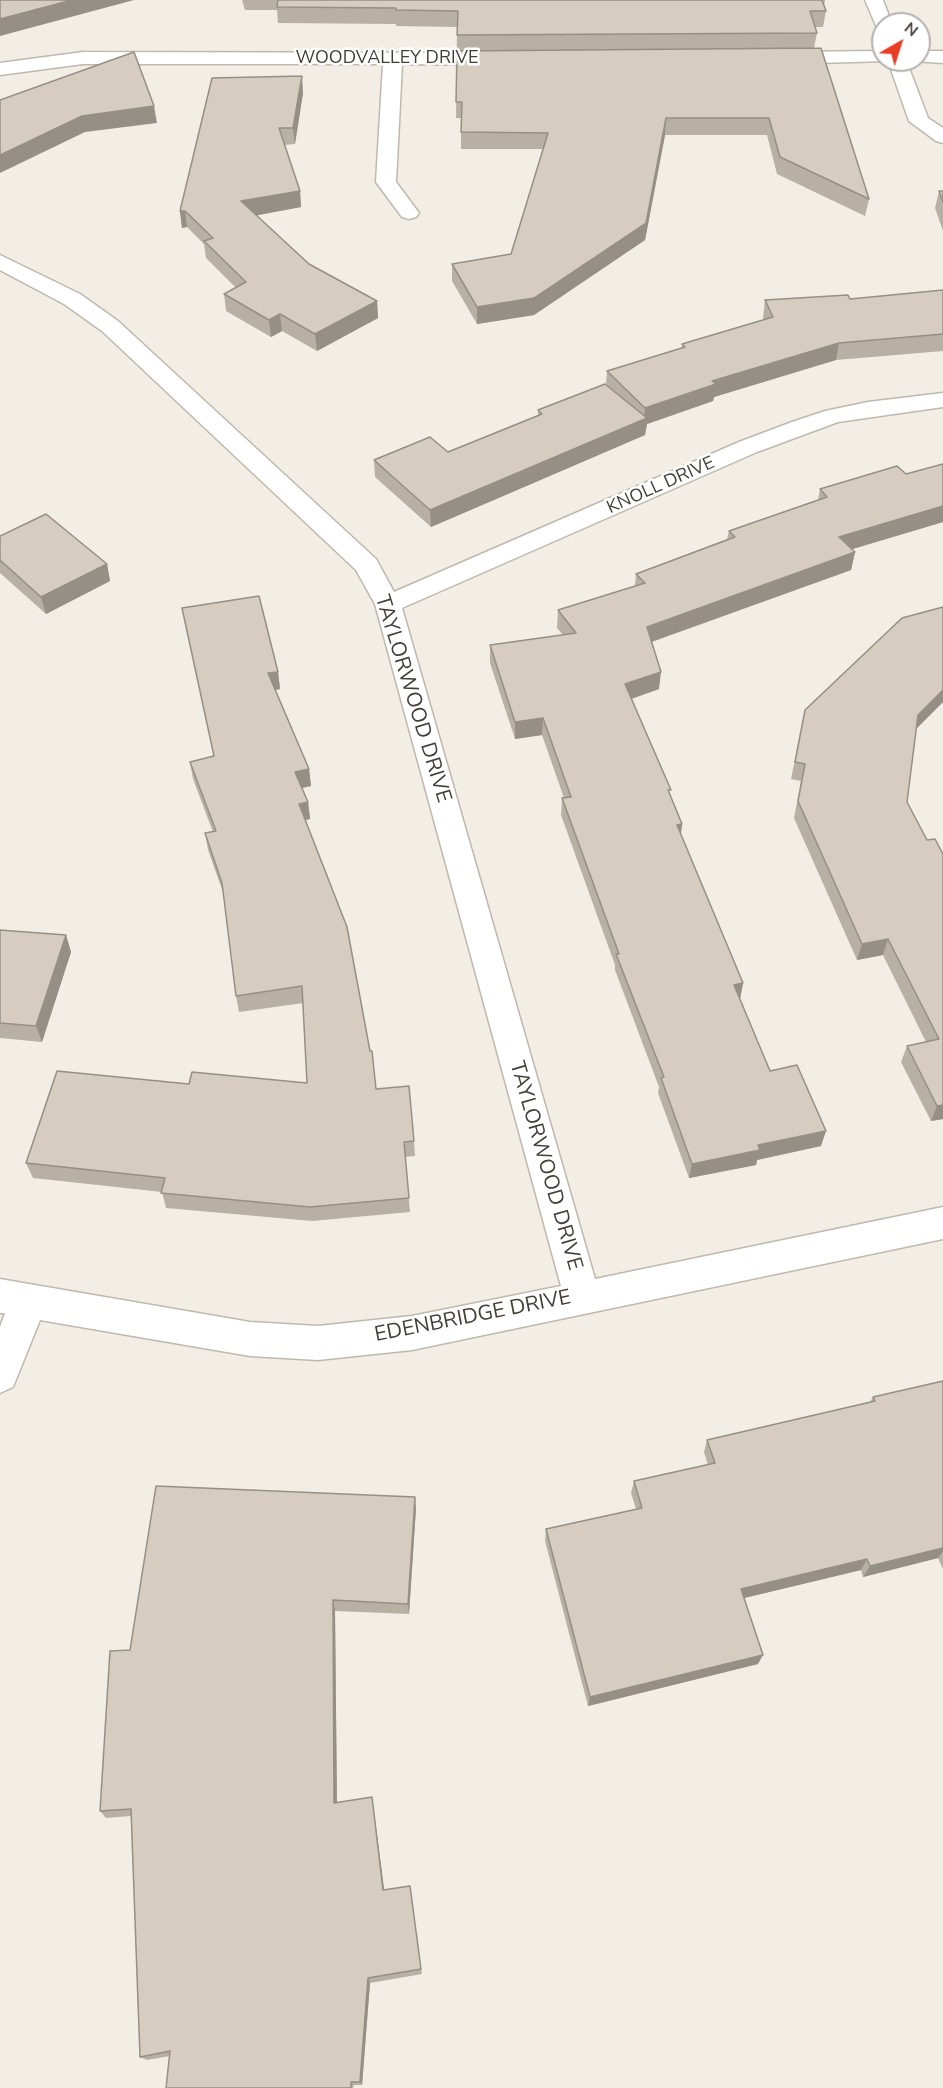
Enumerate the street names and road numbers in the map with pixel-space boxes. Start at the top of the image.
street label: WOODVALLEY DRIVE [296,48,478,70]
street label: KNOLL DRIVE [604,453,718,519]
street label: TAYLORWOOD DRIVE [368,592,456,806]
street label: TAYLORWOOD DRIVE [503,1059,587,1273]
street label: EDENBRIDGE DRIVE [373,1286,573,1348]

